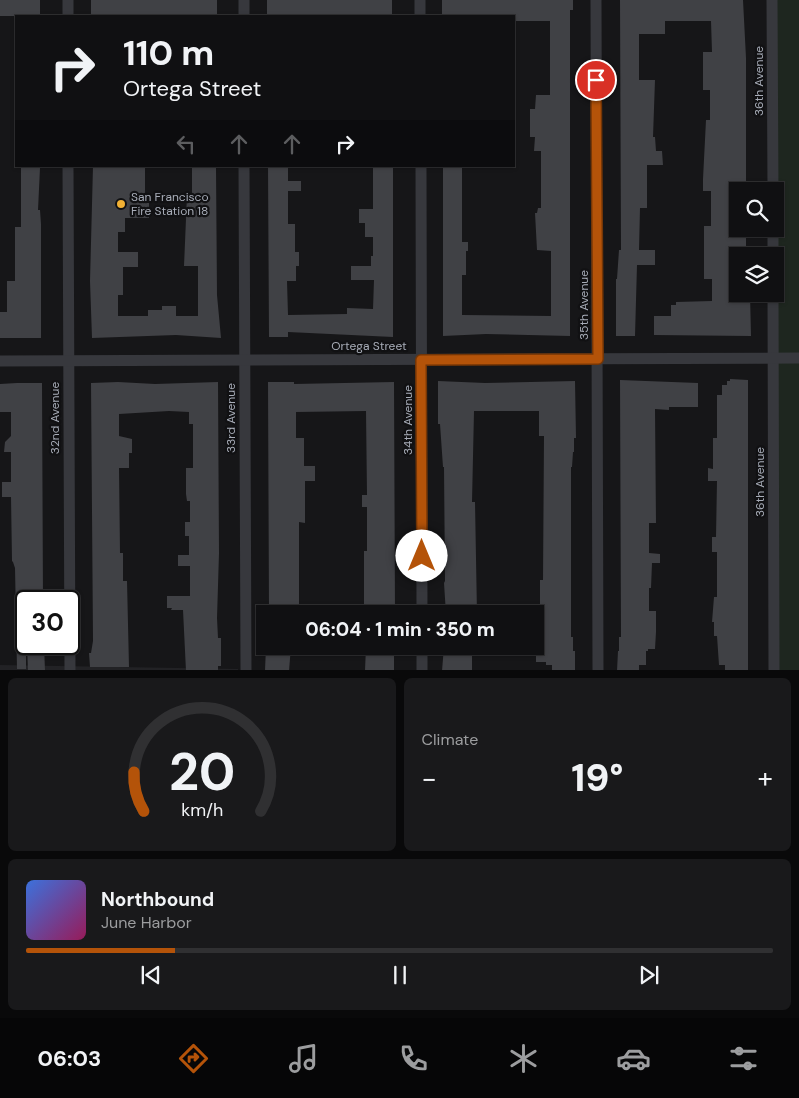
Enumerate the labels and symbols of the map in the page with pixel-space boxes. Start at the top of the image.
street label: 36th Avenue [751,46,767,116]
pin [575,59,617,101]
place label: San Francisco Fire Station 18 [131,189,209,219]
marker: San Francisco Fire Station 18 [115,198,127,210]
street label: 35th Avenue [576,270,592,340]
street label: Ortega Street [331,338,407,354]
street label: 32nd Avenue [47,382,63,454]
street label: 33rd Avenue [223,383,239,453]
street label: 34th Avenue [400,385,416,455]
street label: 36th Avenue [752,447,768,517]
position arrow [395,529,447,581]
speed limit sign: 30 [15,590,80,655]

